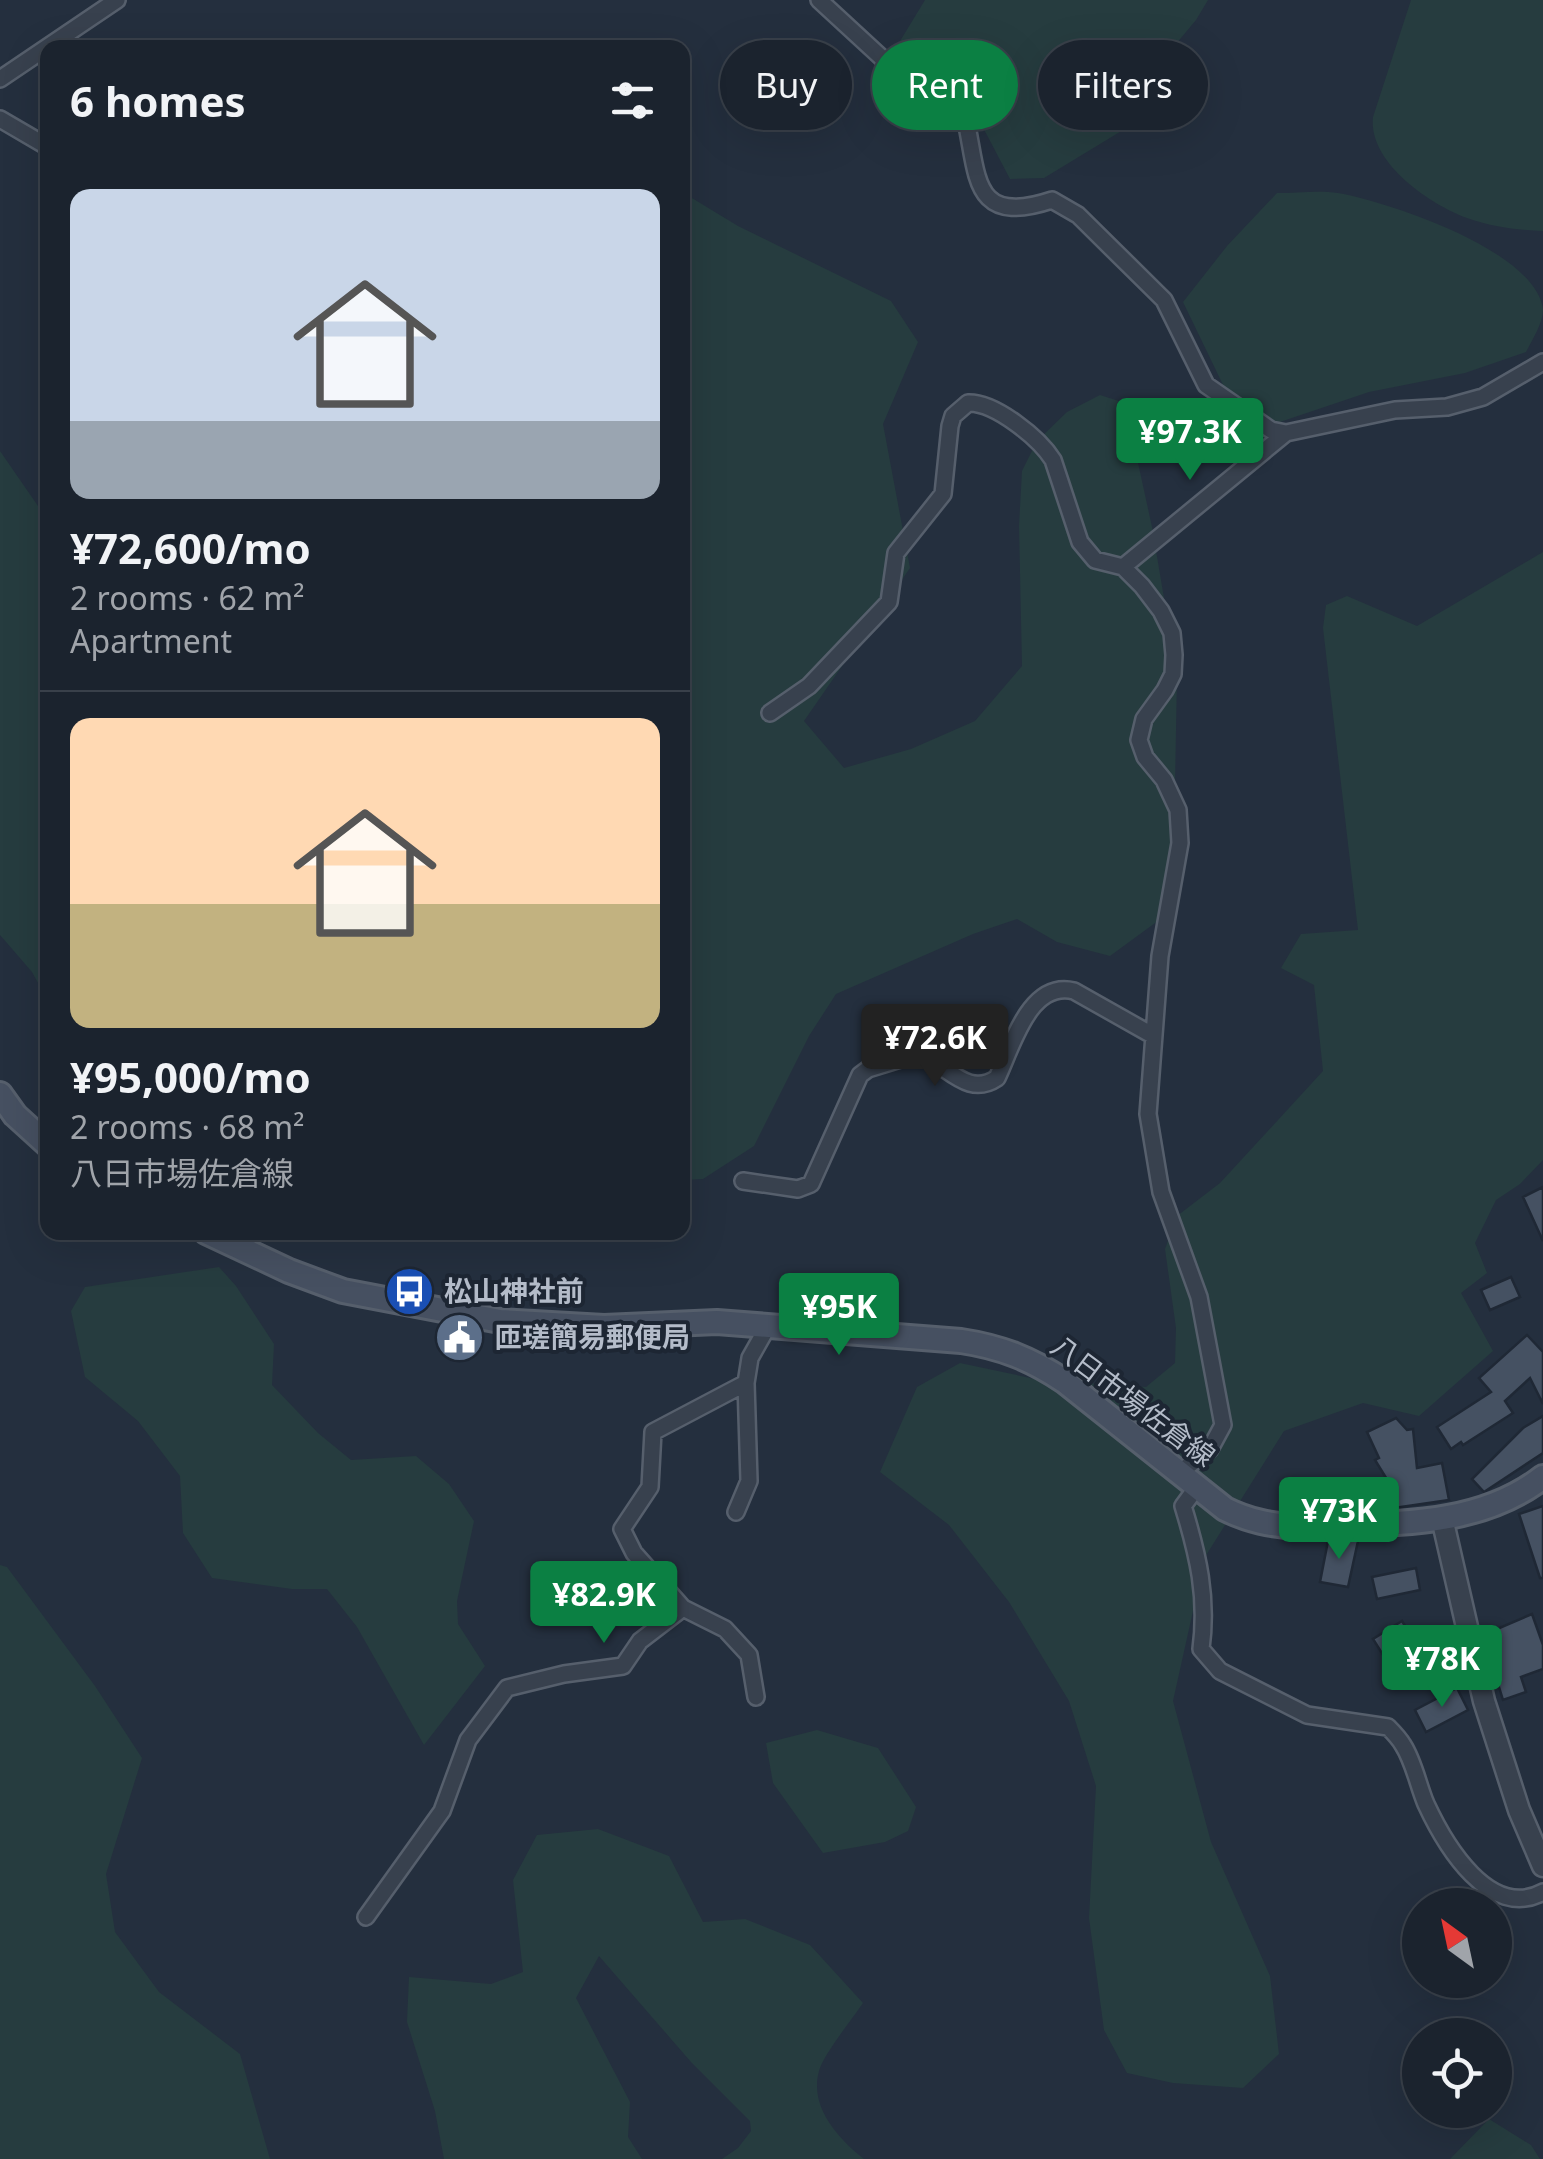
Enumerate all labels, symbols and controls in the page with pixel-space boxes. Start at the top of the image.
chip: Buy [720,40,852,130]
chip: Rent [872,40,1018,130]
chip: Filters [1038,40,1208,130]
text: 6 homes [70,72,246,129]
icon: filters [605,73,660,128]
icon: home [275,254,455,434]
pin: ¥97.3K [1109,398,1271,483]
text: ¥97.3K [1138,409,1242,452]
text: ¥72,600/mo [70,519,311,576]
text: 2 rooms · 62 m² [70,576,304,619]
text: Apartment [70,619,232,662]
icon: home [275,783,455,963]
pin: ¥72.6K [854,1004,1016,1089]
text: ¥72.6K [883,1015,987,1058]
text: ¥95,000/mo [70,1048,311,1105]
text: 2 rooms · 68 m² [70,1105,304,1148]
text: 八日市場佐倉線 [70,1151,294,1194]
bus stop icon: 松山神社前 [383,1265,435,1317]
place label: 松山神社前 [444,1271,584,1309]
pin: ¥95K [780,1273,898,1358]
text: ¥95K [801,1284,877,1327]
public building icon: 匝瑳簡易郵便局 [433,1311,485,1363]
place label: 匝瑳簡易郵便局 [494,1317,690,1355]
street label: 八日市場佐倉線 [1044,1326,1223,1474]
pin: ¥73K [1280,1477,1398,1562]
text: ¥73K [1301,1488,1377,1531]
pin: ¥82.9K [523,1561,685,1646]
text: ¥82.9K [552,1572,656,1615]
pin: ¥78K [1383,1625,1501,1710]
text: ¥78K [1404,1636,1480,1679]
north arrow [1402,1888,1512,1998]
map controls [1402,1888,1512,2128]
button: locate [1402,2018,1512,2128]

